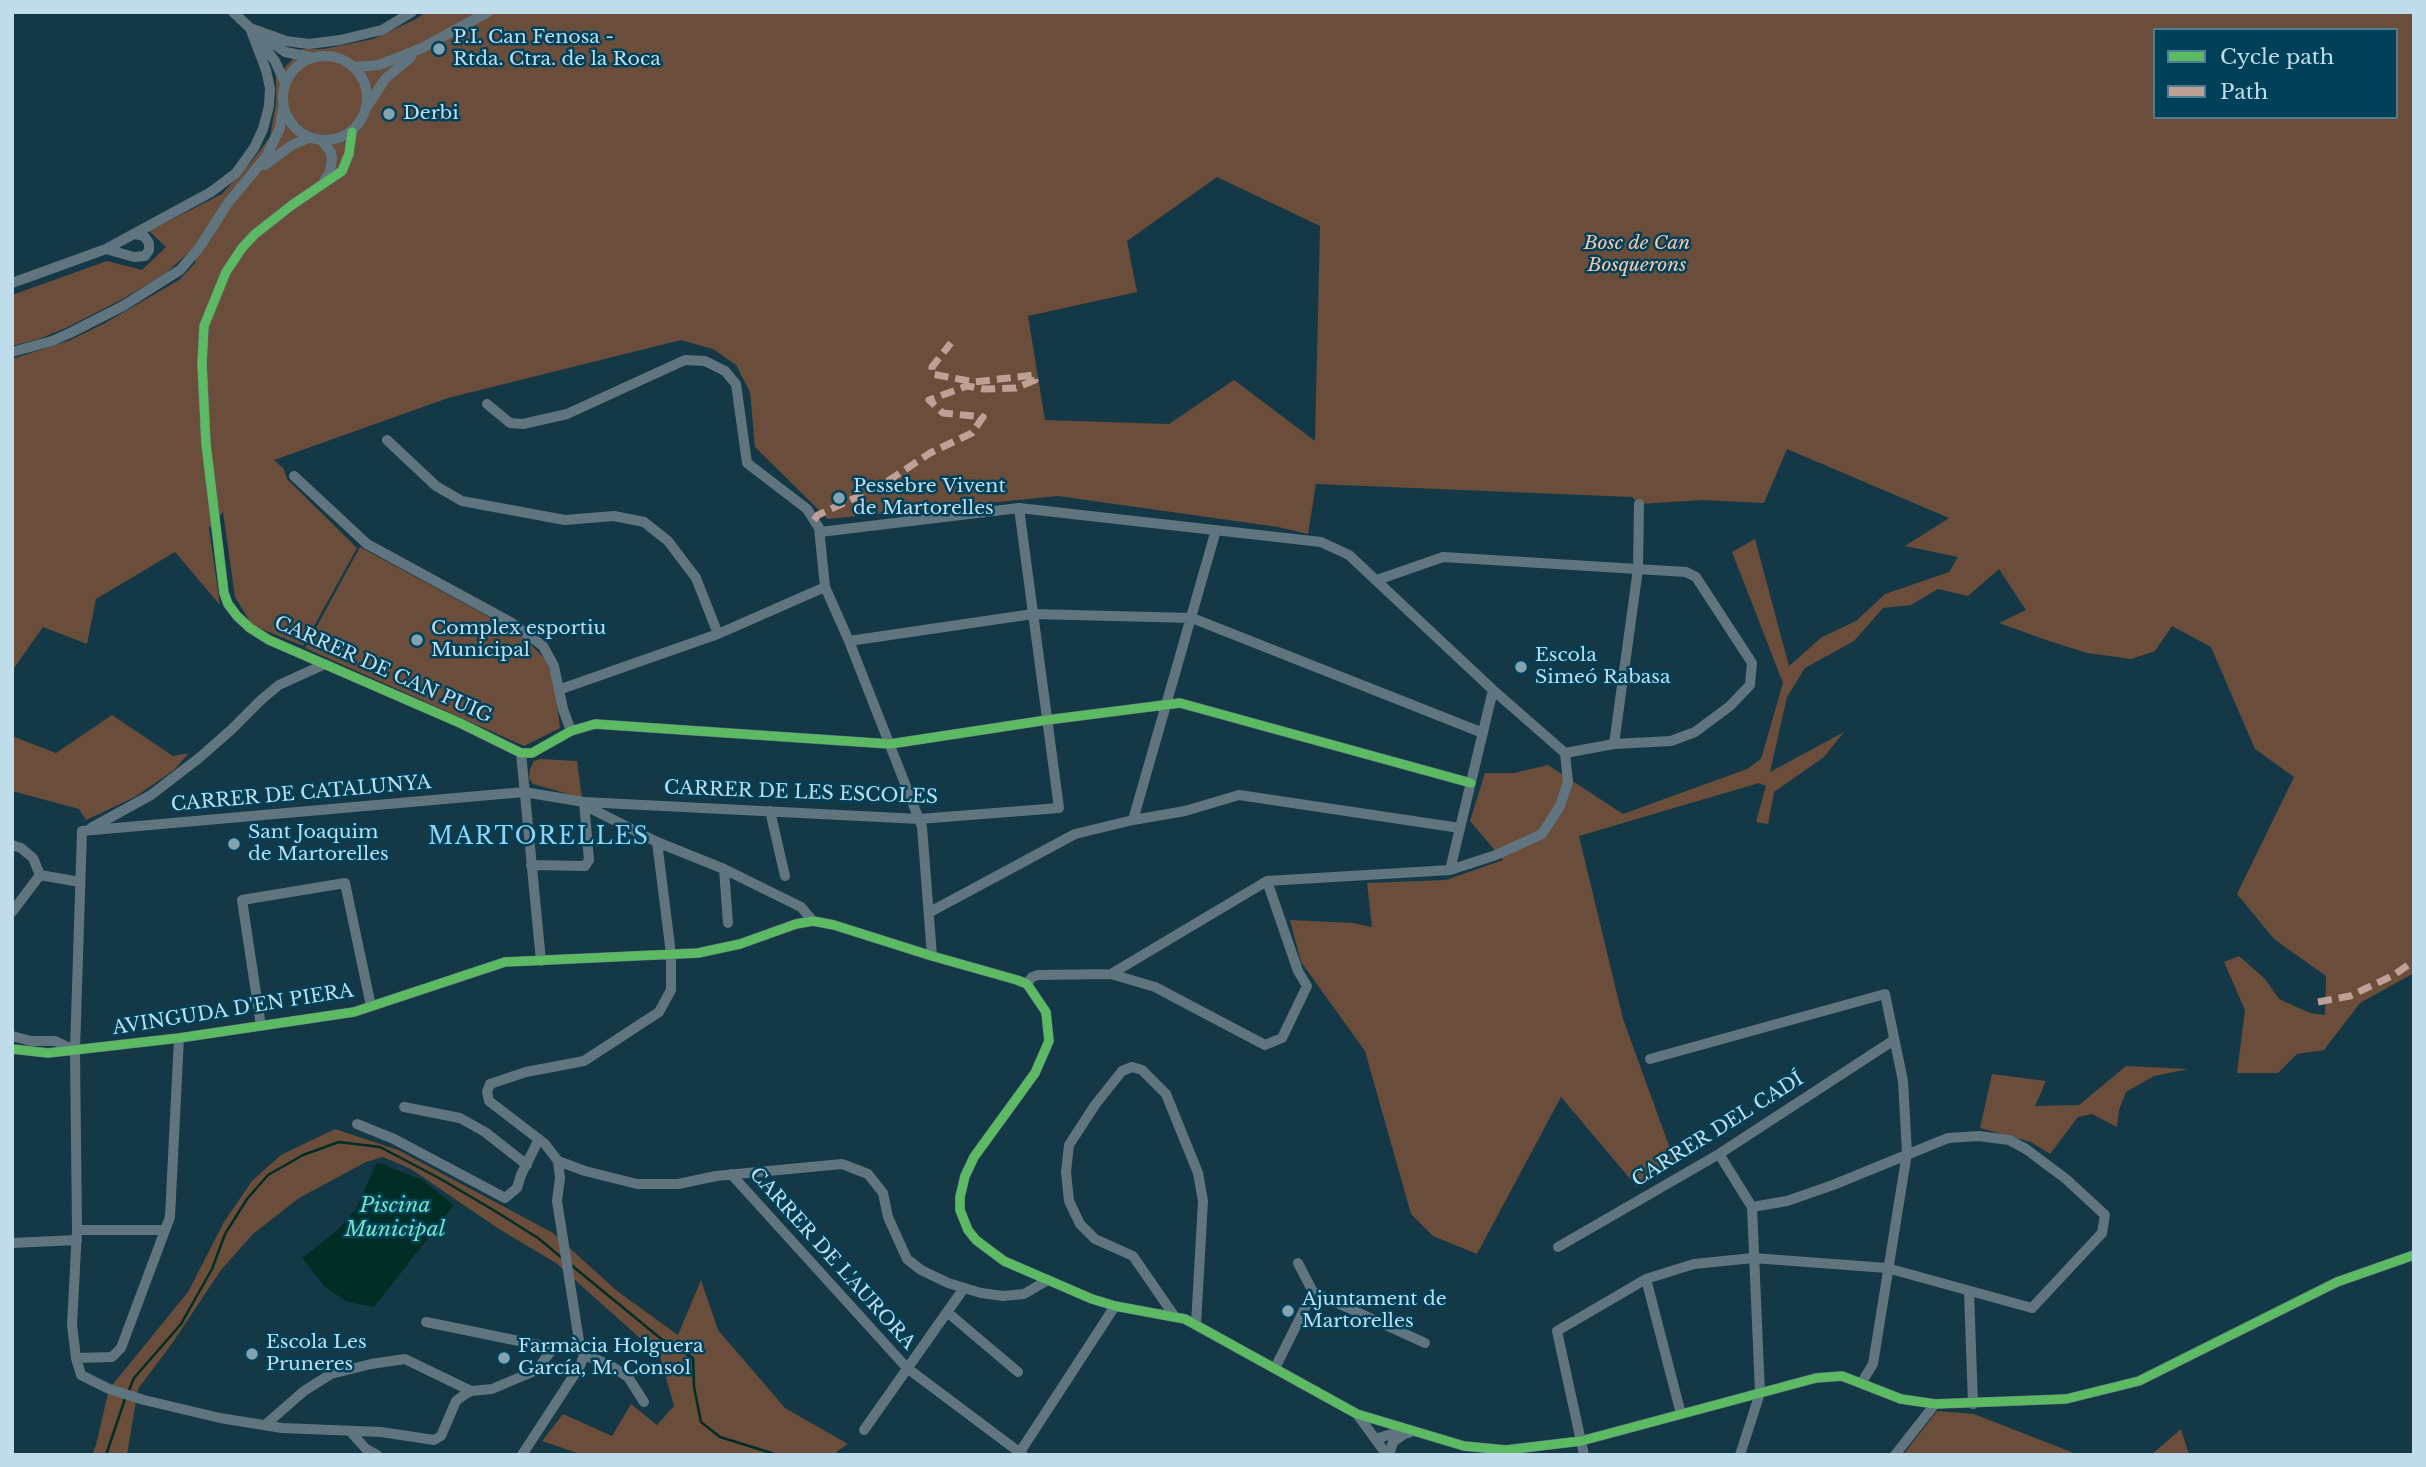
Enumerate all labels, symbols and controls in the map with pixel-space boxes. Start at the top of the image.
place label: P.I. Can Fenosa - Rtda. Ctra. de la Roca [453,27,661,71]
legend [2153,28,2398,119]
marker: P.I. Can Fenosa - Rtda. Ctra. de la Roca [431,41,447,57]
text: Cycle path [2220,44,2334,70]
text: Path [2220,79,2268,105]
place label: Derbi [403,103,459,125]
marker: Derbi [381,106,397,122]
park label: Bosc de Can Bosquerons [1584,233,1690,277]
place label: Pessebre Vivent de Martorelles [853,476,1006,520]
marker: Pessebre Vivent de Martorelles [831,490,847,506]
street label: CARRER DE CAN PUIG [271,612,495,728]
place label: Complex esportiu Municipal [431,618,606,662]
marker: Complex esportiu Municipal [409,632,425,648]
place label: Escola Simeó Rabasa [1535,645,1670,689]
marker: Escola Simeó Rabasa [1513,659,1529,675]
street label: CARRER DE CATALUNYA [170,771,432,817]
street label: CARRER DE LES ESCOLES [664,777,938,809]
place label: Sant Joaquim de Martorelles [248,822,389,866]
district label: MARTORELLES [429,824,649,852]
marker: Sant Joaquim de Martorelles [226,836,242,852]
street label: AVINGUDA D'EN PIERA [111,980,355,1040]
street label: CARRER DEL CADÍ [1628,1068,1808,1192]
street label: CARRER DE L'AURORA [744,1163,920,1355]
water label: Piscina Municipal [345,1193,445,1243]
place label: Ajuntament de Martorelles [1302,1289,1447,1333]
marker: Ajuntament de Martorelles [1280,1303,1296,1319]
place label: Escola Les Pruneres [266,1332,367,1376]
place label: Farmàcia Holguera García, M. Consol [518,1336,703,1380]
marker: Escola Les Pruneres [244,1346,260,1362]
marker: Farmàcia Holguera García, M. Consol [496,1350,512,1366]

